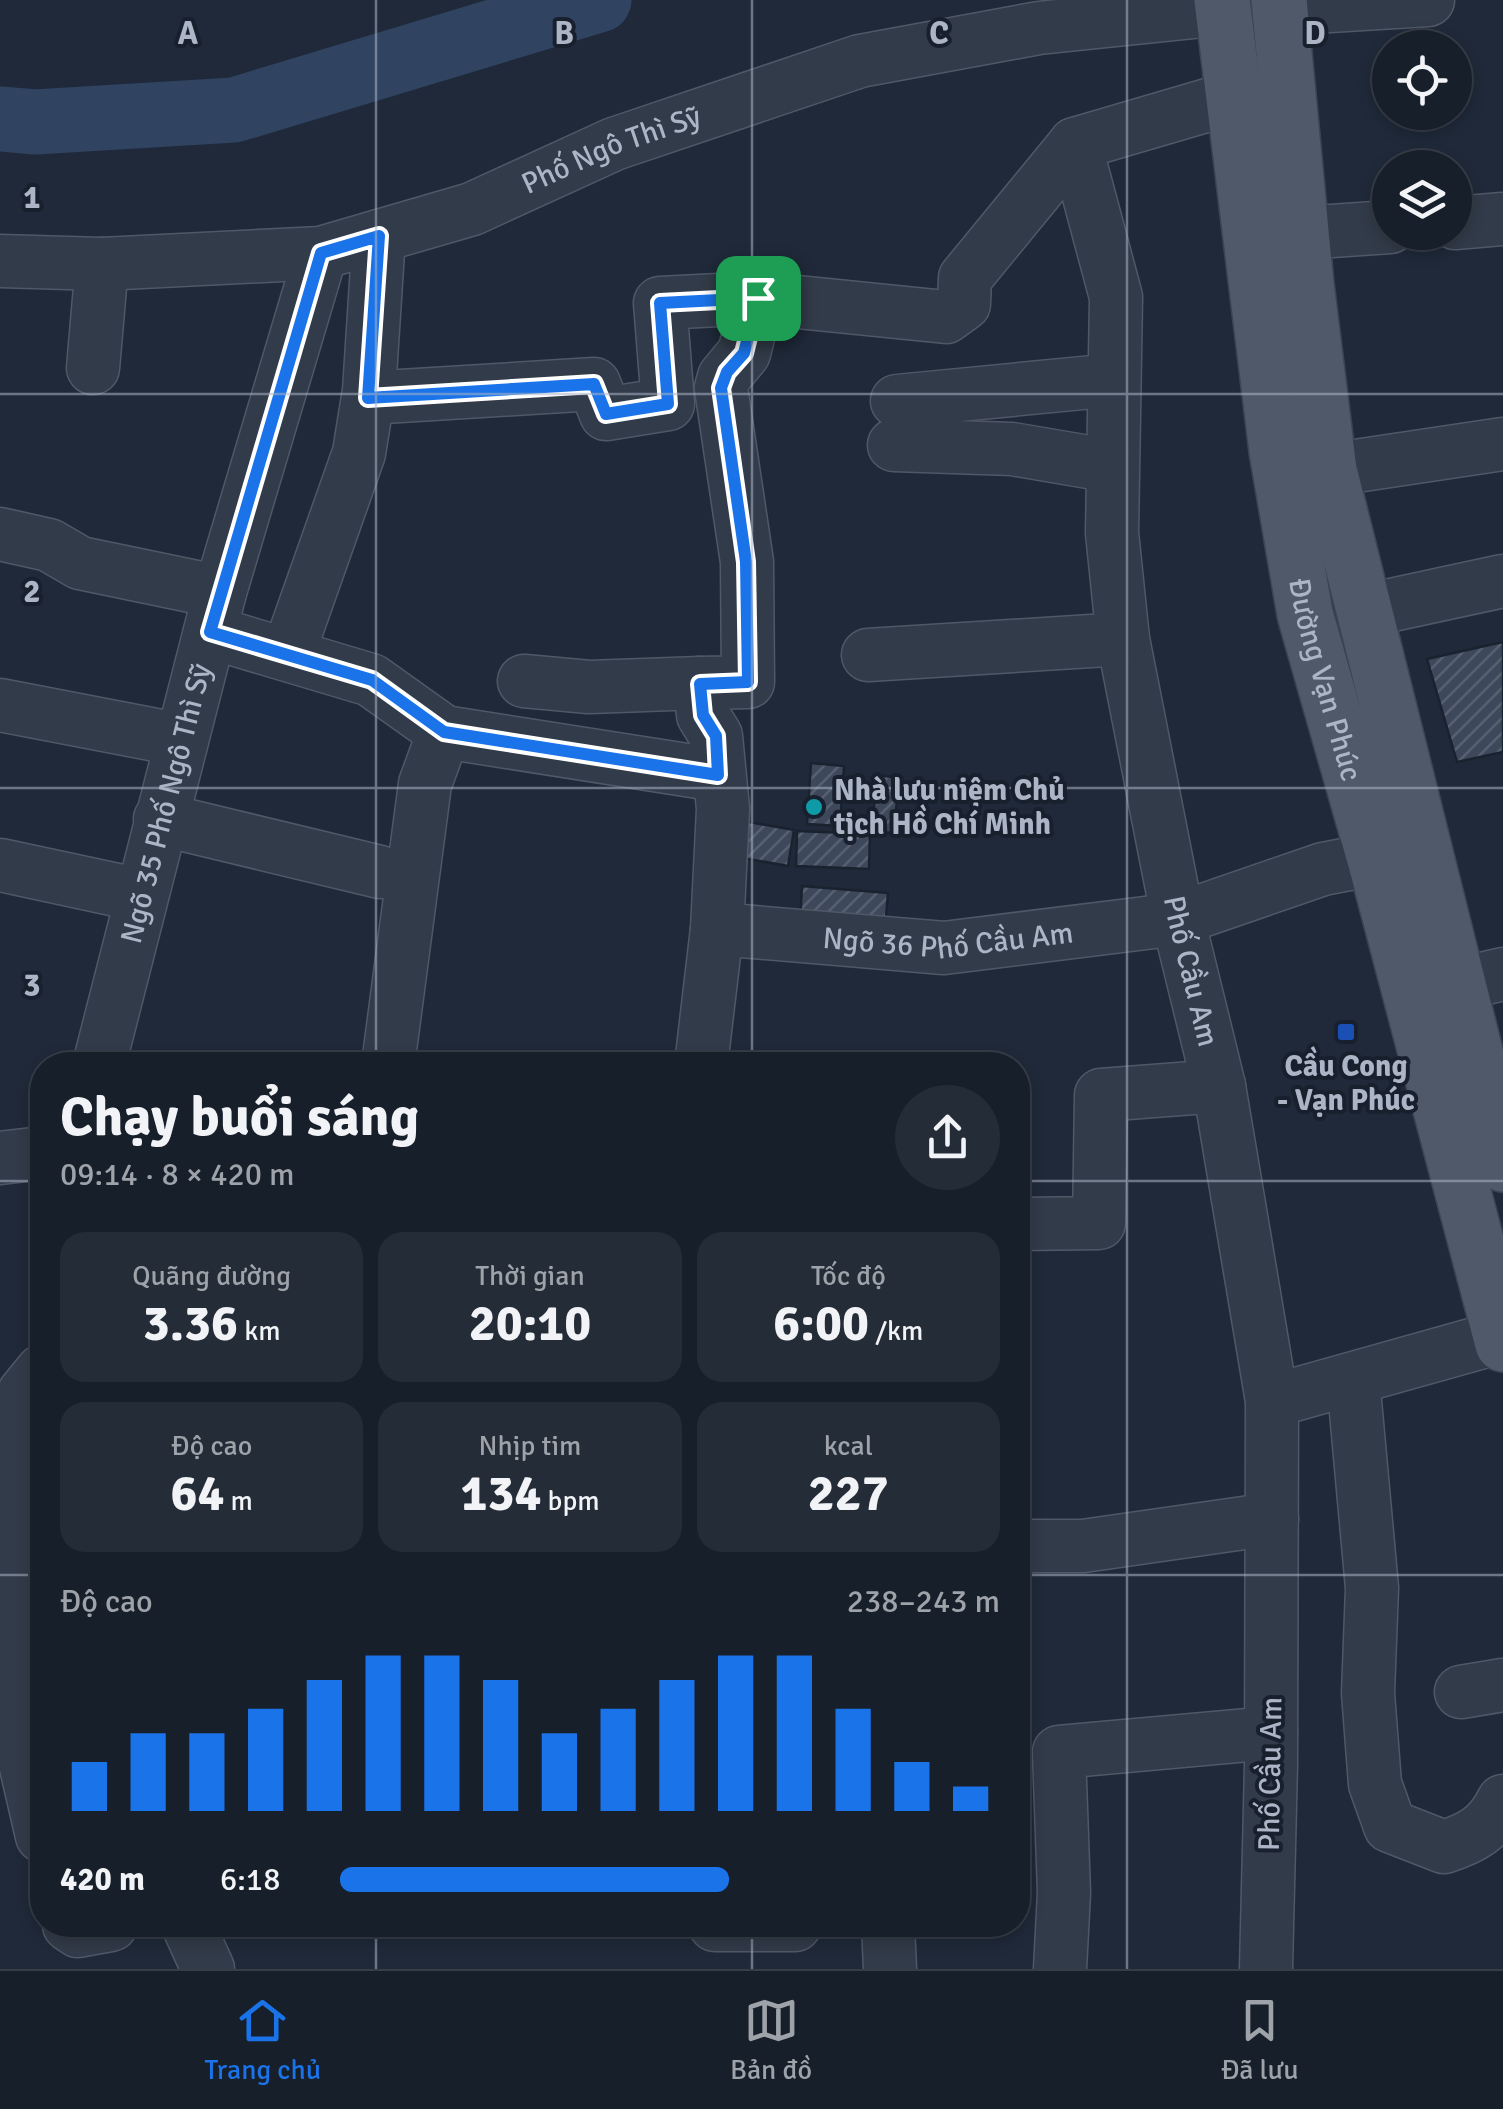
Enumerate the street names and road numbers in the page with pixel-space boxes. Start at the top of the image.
street label: Phố Ngô Thì Sỹ [516,98,706,203]
street label: Đường Vạn Phúc [1280,575,1370,785]
street label: Ngõ 35 Phố Ngô Thì Sỹ [113,660,220,947]
street label: Phố Cầu Am [1155,893,1227,1050]
street label: Ngõ 36 Phố Cầu Am [821,914,1075,968]
street label: Phố Cầu Am [1251,1697,1290,1851]

